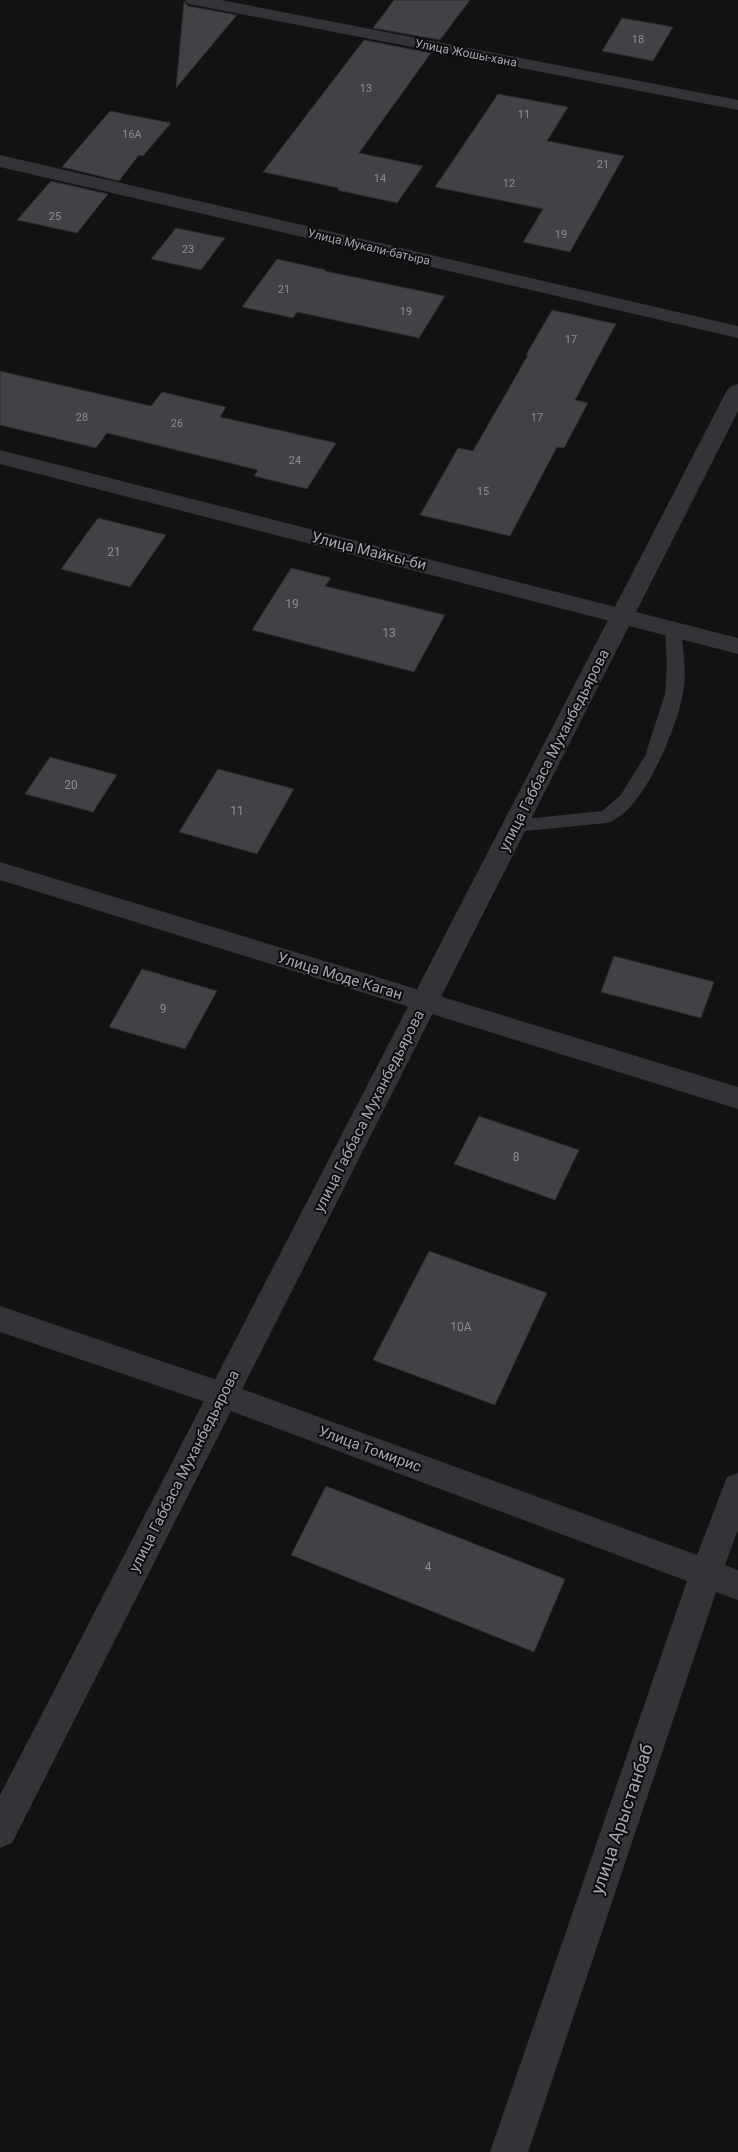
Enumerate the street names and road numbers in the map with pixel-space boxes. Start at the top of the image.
street label: Улица Жошы-хана [414,36,518,70]
street label: Улица Мукали-батыра [306,226,432,268]
street label: Улица Майкы-би [310,528,428,574]
street label: улица Габбаса Муханбедьярова [495,646,613,854]
street label: Улица Моде Каган [275,948,405,1004]
street label: улица Габбаса Муханбедьярова [310,1007,428,1215]
street label: улица Габбаса Муханбедьярова [125,1367,243,1575]
street label: Улица Томирис [316,1422,424,1476]
street label: улица Арыстанбаб [586,1741,657,1897]

